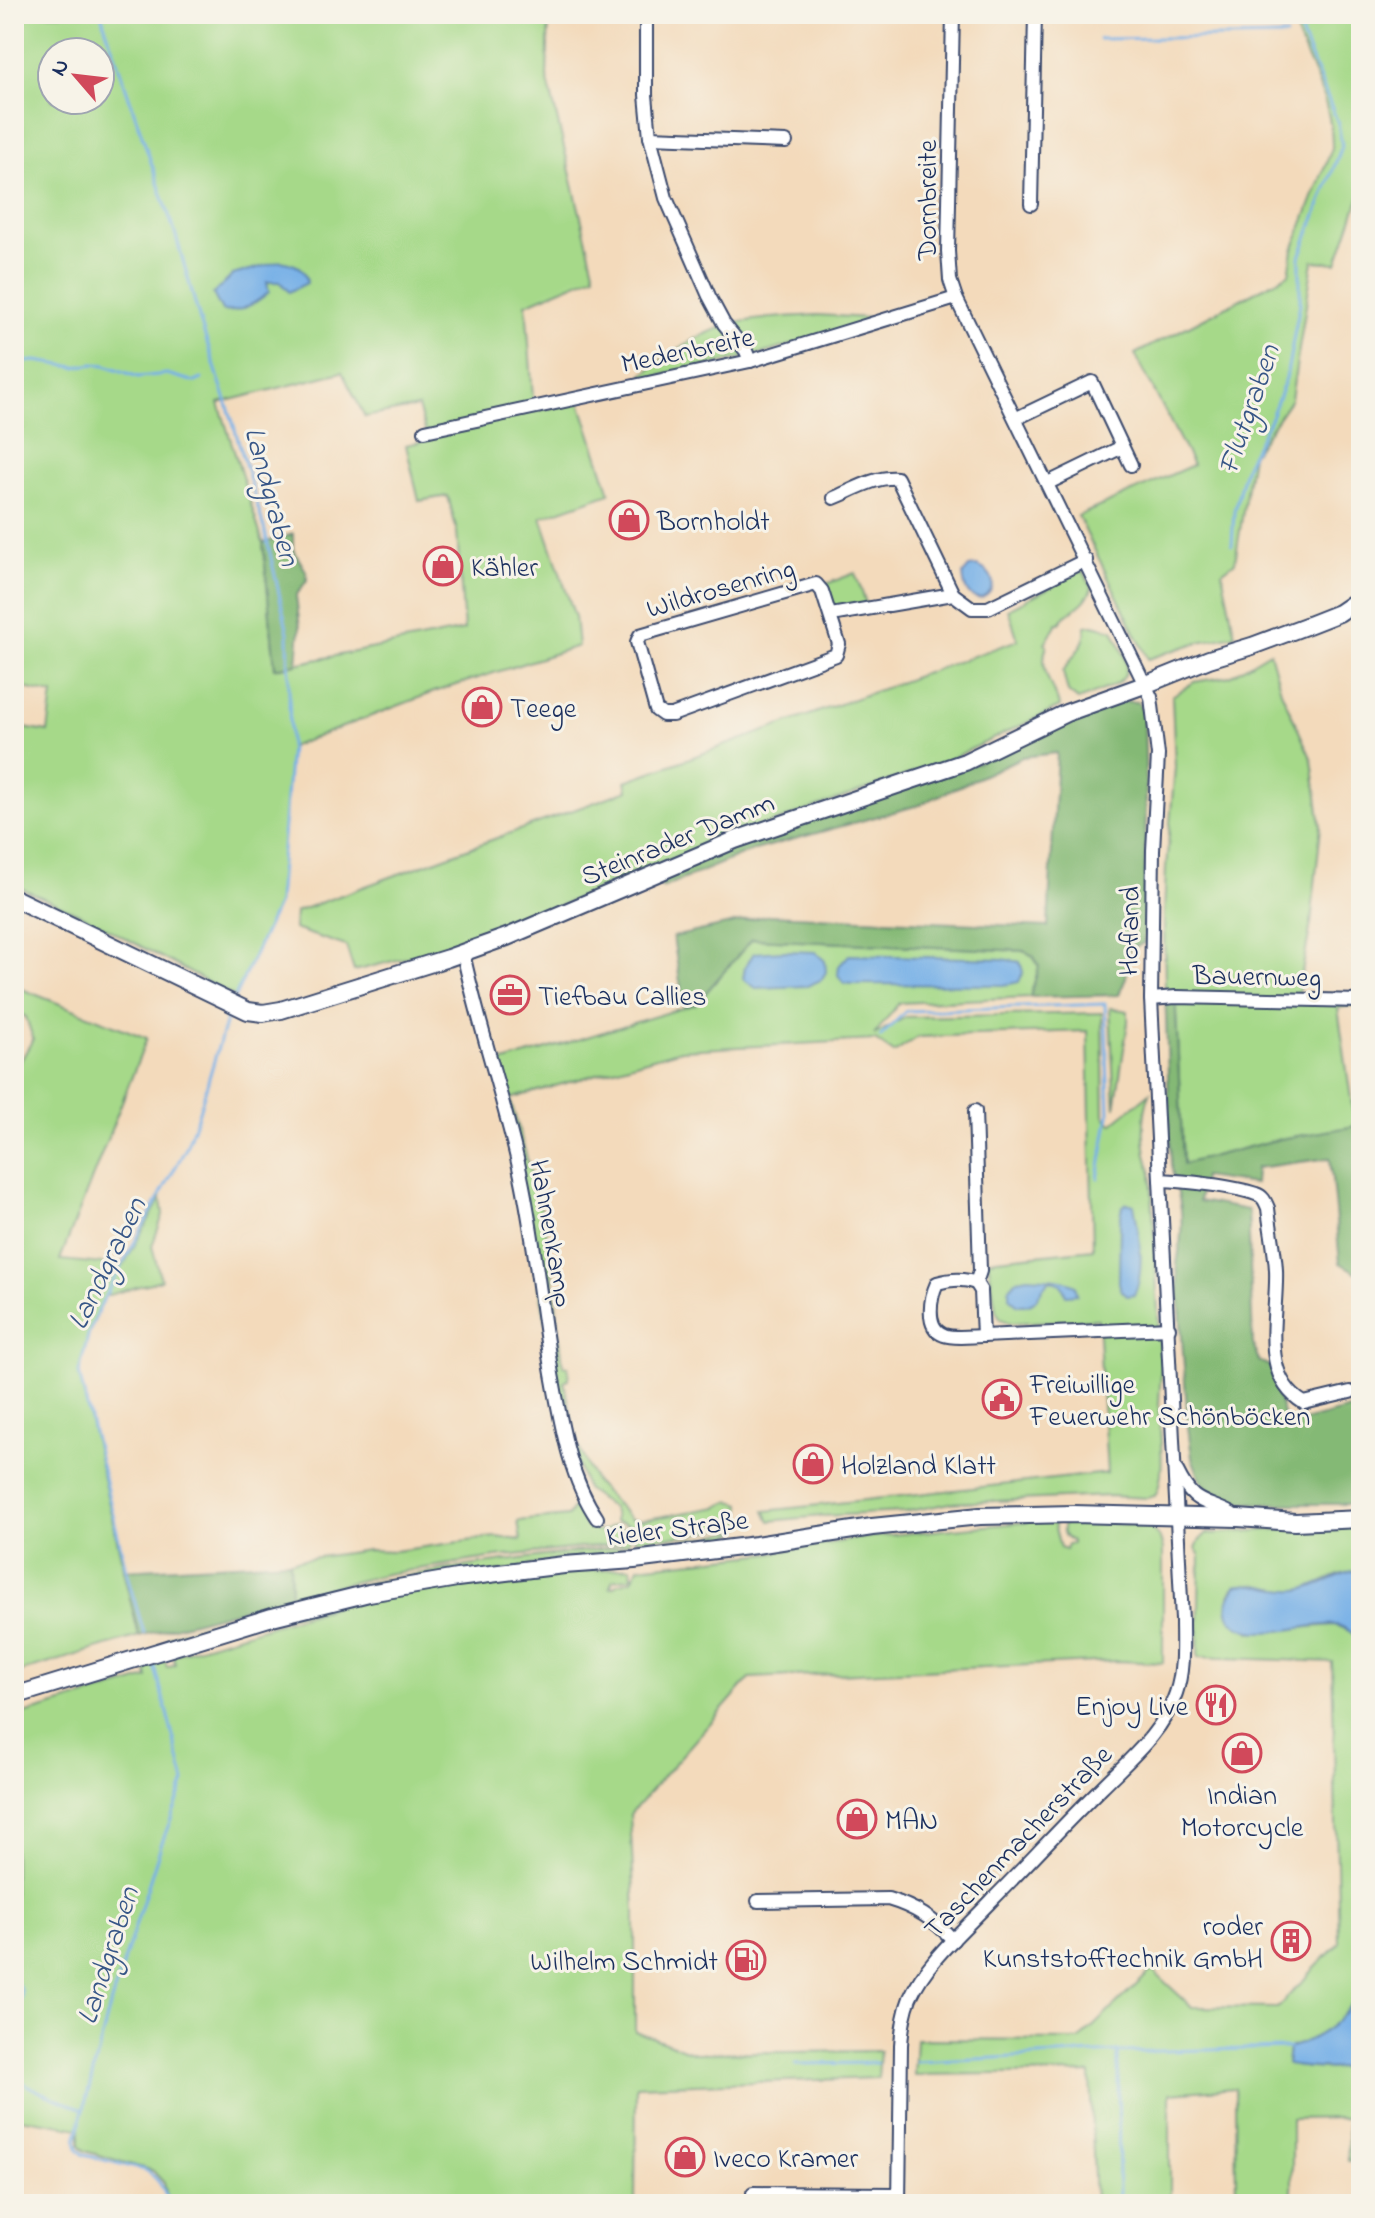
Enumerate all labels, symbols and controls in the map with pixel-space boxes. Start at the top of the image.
north arrow [36,36,116,116]
text: N [43,54,79,82]
street label: Dornbreite [909,139,950,261]
street label: Medenbreite [618,318,758,386]
water label: Flutgraben [1208,338,1294,481]
water label: Landgraben [230,422,310,572]
shop icon: Bornholdt [608,499,650,541]
place label: Bornholdt [656,503,770,544]
shop icon: Kähler [422,545,464,587]
place label: Kähler [471,549,538,590]
street label: Wildrosenring [642,550,800,631]
shop icon: Teege [461,686,503,728]
place label: Teege [510,690,577,731]
street label: Steinrader Damm [575,784,781,899]
street label: Hofland [1110,886,1153,976]
street label: Bauernweg [1191,957,1322,1000]
office icon: Tiefbau Callies [489,974,531,1016]
place label: Tiefbau Callies [538,978,706,1019]
street label: Hahnenkamp [516,1157,583,1311]
water label: Landgraben [58,1190,160,1338]
place label: Freiwillige Feuerwehr Schönböcken [1029,1366,1310,1439]
public building icon: Freiwillige Feuerwehr Schönböcken [981,1378,1023,1420]
shop icon: Holzland Klatt [792,1443,834,1485]
place label: Holzland Klatt [841,1447,996,1488]
street label: Kieler Straße [604,1501,751,1560]
restaurant icon: Enjoy Live [1195,1684,1237,1726]
place label: Enjoy Live [1075,1688,1188,1729]
shop icon: Indian Motorcycle [1221,1732,1263,1774]
street label: Taschenmacherstraße [916,1737,1123,1950]
place label: Indian Motorcycle [1181,1777,1304,1850]
shop icon: MAN [836,1798,878,1840]
place label: MAN [885,1802,938,1843]
water label: Landgraben [67,1880,153,2030]
place label: roder Kunststofftechnik GmbH [983,1908,1263,1981]
building icon: roder Kunststofftechnik GmbH [1270,1920,1312,1962]
fuel station icon: Wilhelm Schmidt [725,1939,767,1981]
place label: Wilhelm Schmidt [530,1943,718,1984]
shop icon: Iveco Kramer [664,2136,706,2178]
place label: Iveco Kramer [713,2140,858,2181]

